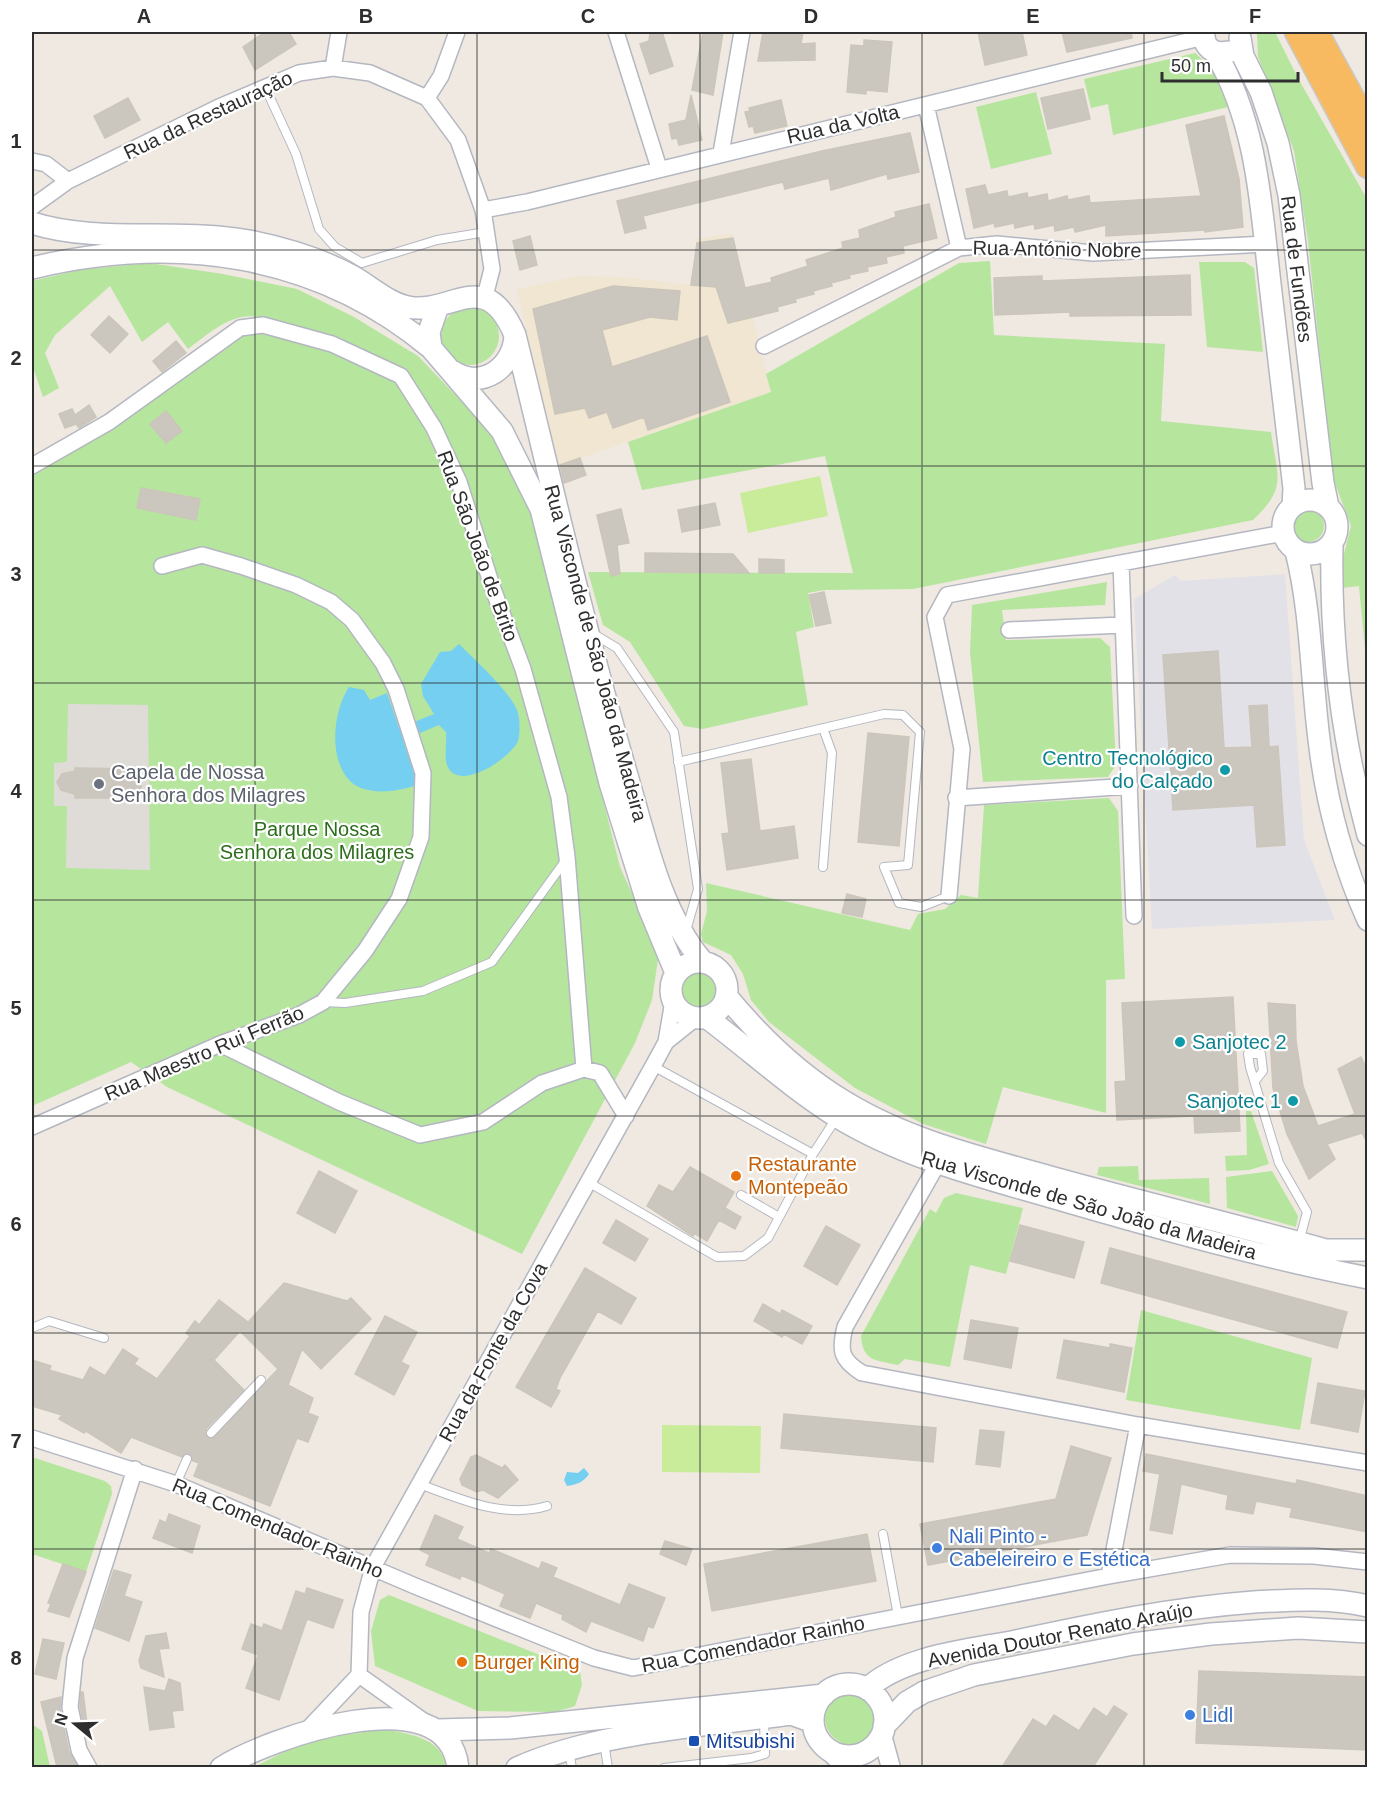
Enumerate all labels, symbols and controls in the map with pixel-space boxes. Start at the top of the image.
text: A [137,5,151,27]
text: B [359,5,373,27]
text: C [581,5,595,27]
text: D [804,5,818,27]
text: E [1026,5,1040,27]
text: F [1249,5,1261,27]
scale bar [1162,45,1298,83]
text: 50 m [1171,56,1211,76]
street label: Rua da Restauração [120,66,296,164]
street label: Rua da Volta [785,100,902,148]
text: 1 [10,130,22,152]
street label: Rua de Fundões [1277,194,1317,344]
street label: Rua António Nobre [972,237,1142,261]
text: 2 [10,347,22,369]
street label: Rua São João de Brito [433,448,523,644]
street label: Rua Visconde de São João da Madeira [540,482,652,825]
text: 3 [10,563,22,585]
place label: Centro Tecnológico do Calçado [1042,747,1213,792]
place label: Capela de Nossa Senhora dos Milagres [111,761,306,806]
marker: Centro Tecnológico do Calçado [1218,763,1232,777]
marker: Capela de Nossa Senhora dos Milagres [92,777,106,791]
text: 4 [10,780,22,802]
park label: Parque Nossa Senhora dos Milagres [220,818,414,863]
text: 5 [10,997,22,1019]
street label: Rua Maestro Rui Ferrão [101,1001,307,1105]
place label: Sanjotec 2 [1192,1031,1287,1053]
marker: Sanjotec 2 [1173,1035,1187,1049]
place label: Sanjotec 1 [1186,1090,1281,1112]
marker: Sanjotec 1 [1286,1094,1300,1108]
street label: Rua Visconde de São João da Madeira [919,1147,1260,1264]
place label: Restaurante Montepeão [748,1153,857,1198]
marker: Restaurante Montepeão [729,1169,743,1183]
text: 6 [10,1213,22,1235]
street label: Rua da Fonte da Cova [435,1258,552,1445]
text: 7 [10,1430,22,1452]
street label: Rua Comendador Rainho [169,1474,387,1582]
place label: Nali Pinto - Cabeleireiro e Estética [949,1525,1151,1570]
marker: Nali Pinto - Cabeleireiro e Estética [930,1541,944,1555]
street label: Avenida Doutor Renato Araújo [925,1598,1195,1672]
street label: Rua Comendador Rainho [640,1612,866,1676]
text: 8 [10,1647,22,1669]
place label: Burger King [474,1651,580,1673]
marker: Burger King [455,1655,469,1669]
north arrow [45,1694,105,1754]
place label: Lidl [1202,1704,1233,1726]
marker: Lidl [1183,1708,1197,1722]
text: N [51,1711,71,1728]
place label: Mitsubishi [706,1730,795,1752]
marker: Mitsubishi [687,1734,701,1748]

